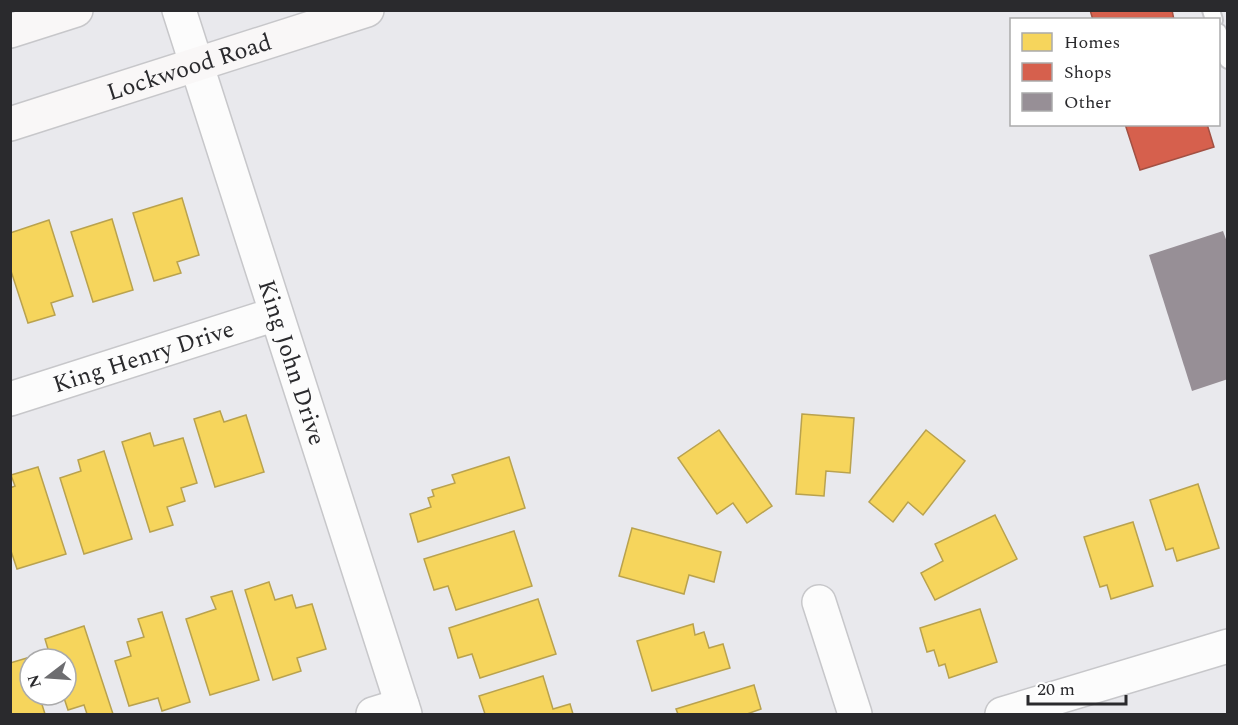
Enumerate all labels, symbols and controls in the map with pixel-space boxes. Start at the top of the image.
legend [1010,18,1220,126]
street label: Lockwood Road [102,25,276,111]
text: Homes [1064,29,1120,56]
text: Shops [1064,59,1112,86]
text: Other [1064,89,1111,116]
street label: King John Drive [248,275,335,450]
street label: King Henry Drive [48,312,239,403]
north arrow [18,647,78,707]
scale bar [1028,668,1126,706]
text: N [21,671,48,691]
text: 20 m [1037,676,1075,703]

